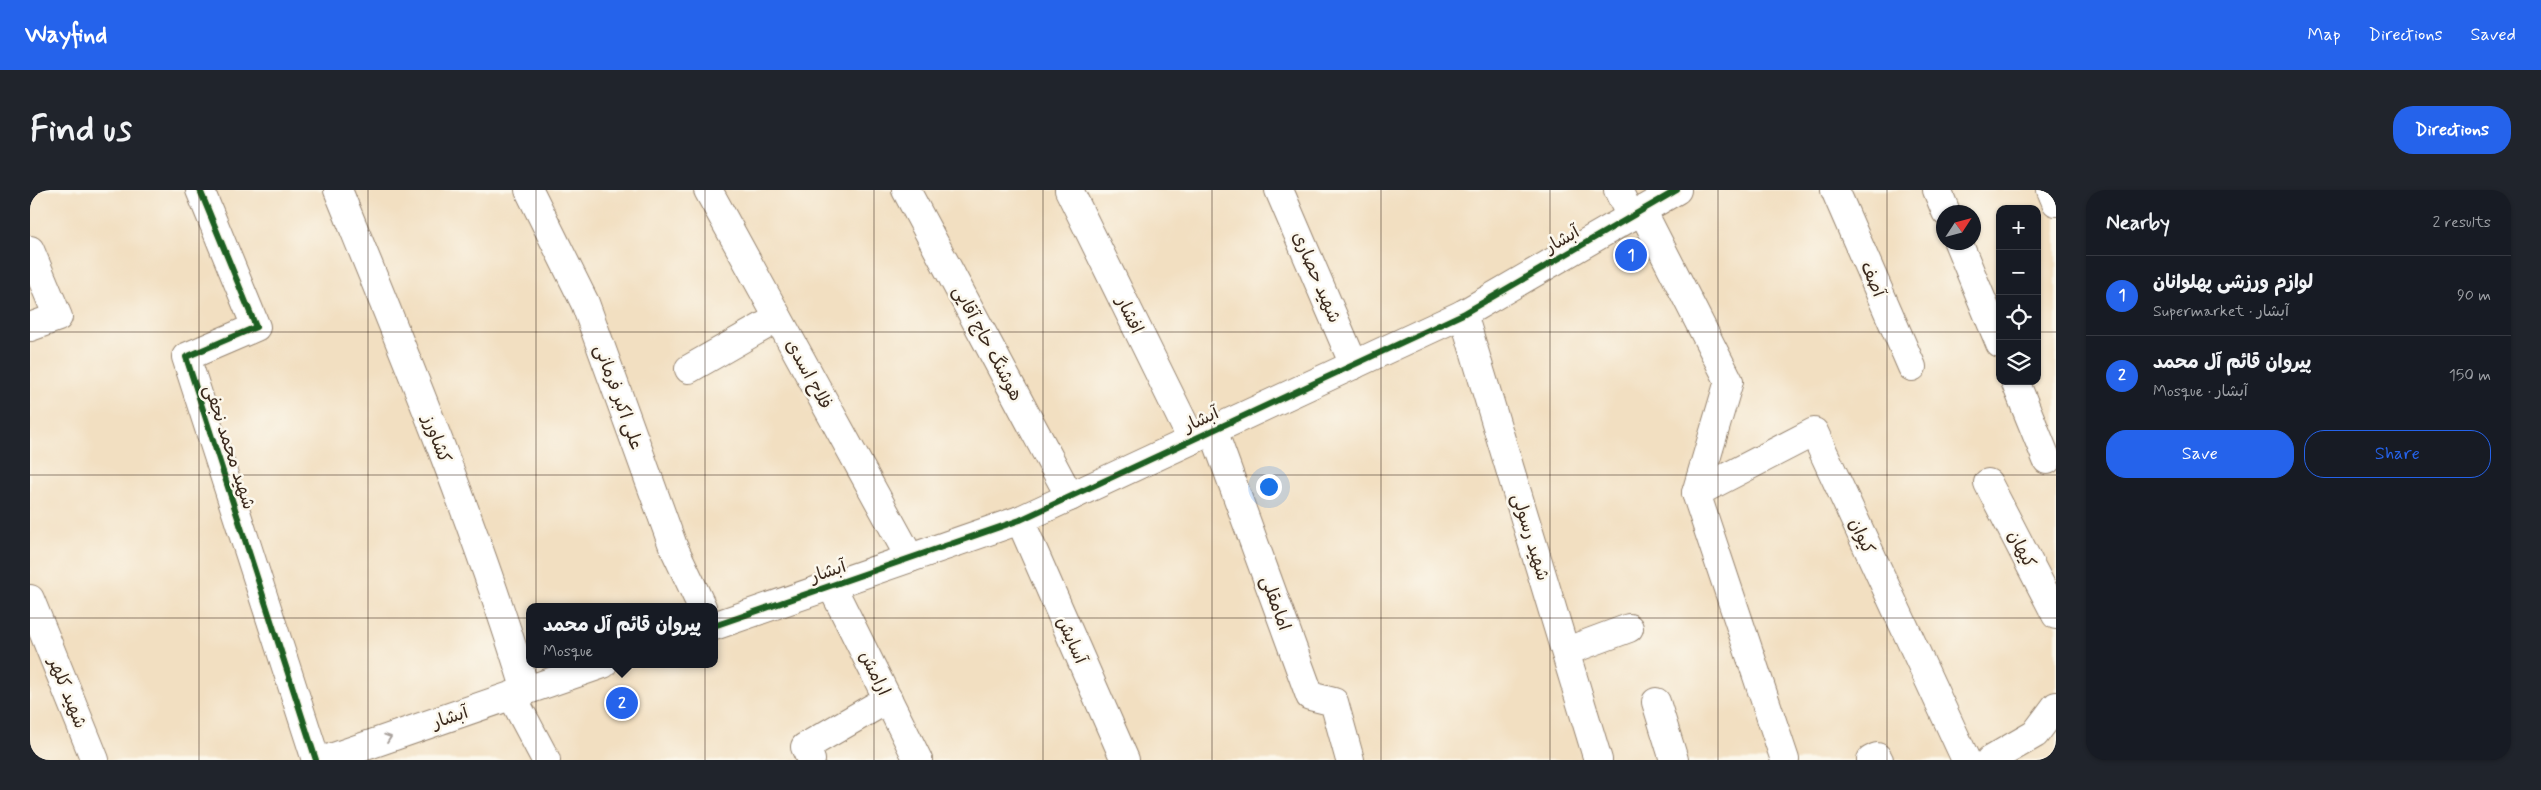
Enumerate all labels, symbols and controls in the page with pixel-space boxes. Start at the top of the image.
text: Wayfind [25,20,107,51]
text: Map [2308,23,2341,47]
text: Directions [2369,23,2443,47]
text: Saved [2471,23,2516,47]
button: Directions [2393,106,2511,154]
text: Find us [30,107,132,153]
north arrow [1936,205,1981,250]
map controls [1996,205,2041,385]
button: + [1996,205,2041,250]
text: Nearby [2106,209,2170,237]
text: 2 results [2433,212,2491,233]
street label: آبشار [1539,220,1586,260]
street label: شهید حصاری [1286,228,1346,327]
pin: 1 [1615,236,1647,274]
button: − [1996,250,2041,295]
street label: آصف [1854,258,1891,302]
text: لوازم ورزشی پهلوانان [2153,270,2313,295]
street label: هوشنگ حاج آقایی [947,282,1028,405]
text: 1 [2118,285,2126,306]
text: 90 m [2457,285,2491,306]
street label: افشار [1109,291,1148,338]
button: locate [1996,295,2041,340]
text: Supermarket · آبشار [2153,301,2289,322]
street label: فلاح اسدی [779,335,837,414]
button: layers [1996,340,2041,385]
street label: علی اکبر فرمانی [588,342,648,453]
text: پیروان قائم آل محمد [2153,350,2311,375]
text: 2 [2118,365,2126,386]
text: 150 m [2449,365,2491,386]
text: Mosque · آبشار [2153,381,2248,402]
street label: شهید محمد نجفی [198,382,260,513]
street label: آبشار [1178,401,1224,439]
street label: کشاورز [415,410,456,467]
button: Save [2106,430,2294,478]
button: Share [2304,430,2491,478]
your location [1256,474,1282,500]
street label: شهید رسولی [1505,491,1555,584]
street label: کیوان [1842,514,1880,559]
street label: کیهان [2001,526,2041,573]
street label: آبشار [805,554,851,590]
street label: امامقلی [1254,573,1296,634]
popup [526,603,718,668]
text: پیروان قائم آل محمد [543,613,701,638]
street label: آسایش [1050,613,1093,669]
text: Mosque [543,641,593,662]
street label: ارامش [853,647,895,700]
street label: شهید کلهر [41,653,92,732]
pin: 2 [606,684,638,722]
street label: آبشار [427,700,473,736]
one-way arrow [383,734,392,744]

